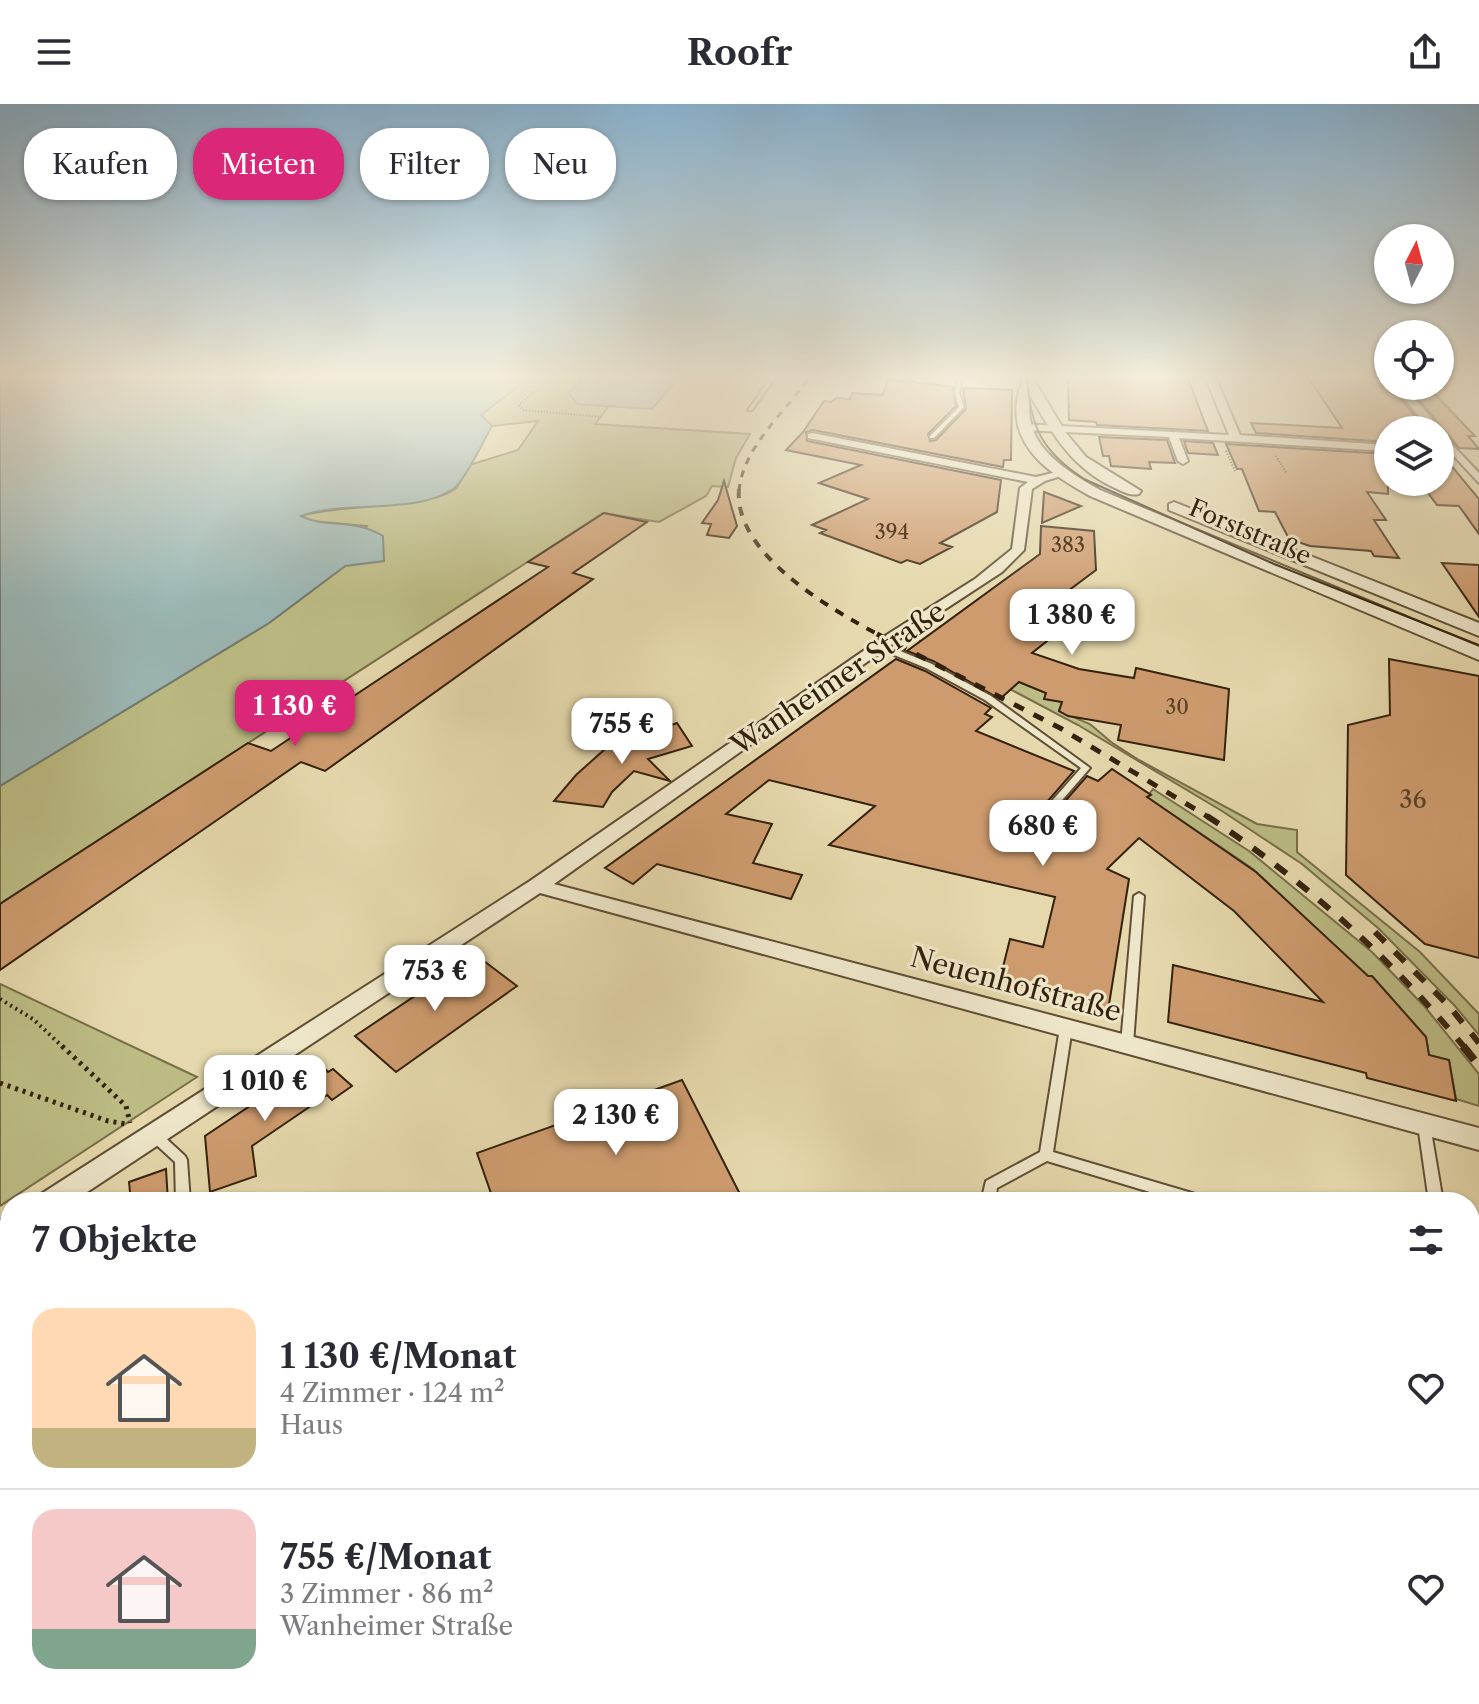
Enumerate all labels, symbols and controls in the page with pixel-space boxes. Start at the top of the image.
icon: menu [32,30,76,74]
text: Roofr [687,30,792,74]
icon: share [1403,30,1447,74]
chip: Kaufen [24,128,177,200]
chip: Mieten [193,128,344,200]
chip: Filter [360,128,489,200]
chip: Neu [505,128,616,200]
north arrow [1374,224,1454,304]
map controls [1374,224,1454,496]
button: locate [1374,320,1454,400]
button: layers [1374,416,1454,496]
street label: Forststraße [1185,493,1316,570]
house number: 394 [875,520,909,544]
house number: 383 [1051,533,1085,557]
pin: 1 380 € [998,589,1146,657]
street label: Wanheimer Straße [724,594,952,763]
text: 1 380 € [1028,599,1116,631]
pin: 1 130 € [221,680,369,748]
text: 1 130 € [253,690,337,722]
house number: 30 [1165,695,1189,719]
pin: 755 € [566,698,678,766]
text: 755 € [589,708,655,740]
house number: 36 [1399,785,1427,814]
pin: 680 € [987,800,1099,868]
text: 680 € [1007,810,1079,842]
street label: Neuenhofstraße [907,940,1125,1028]
pin: 753 € [379,945,491,1013]
text: 753 € [402,955,468,987]
pin: 1 010 € [191,1055,339,1123]
text: 1 010 € [222,1065,308,1097]
pin: 2 130 € [542,1089,690,1157]
text: 2 130 € [572,1099,660,1131]
icon: filters [1404,1218,1448,1262]
text: 7 Objekte [32,1219,197,1261]
text: 1 130 €/Monat [280,1335,516,1377]
icon: home [96,1340,192,1436]
icon: heart [1404,1366,1448,1410]
text: 4 Zimmer · 124 m² [280,1377,505,1409]
text: Haus [280,1409,343,1441]
text: 755 €/Monat [280,1536,491,1578]
icon: home [96,1541,192,1637]
icon: heart [1404,1567,1448,1611]
text: 3 Zimmer · 86 m² [280,1578,494,1610]
text: Wanheimer Straße [280,1610,513,1642]

